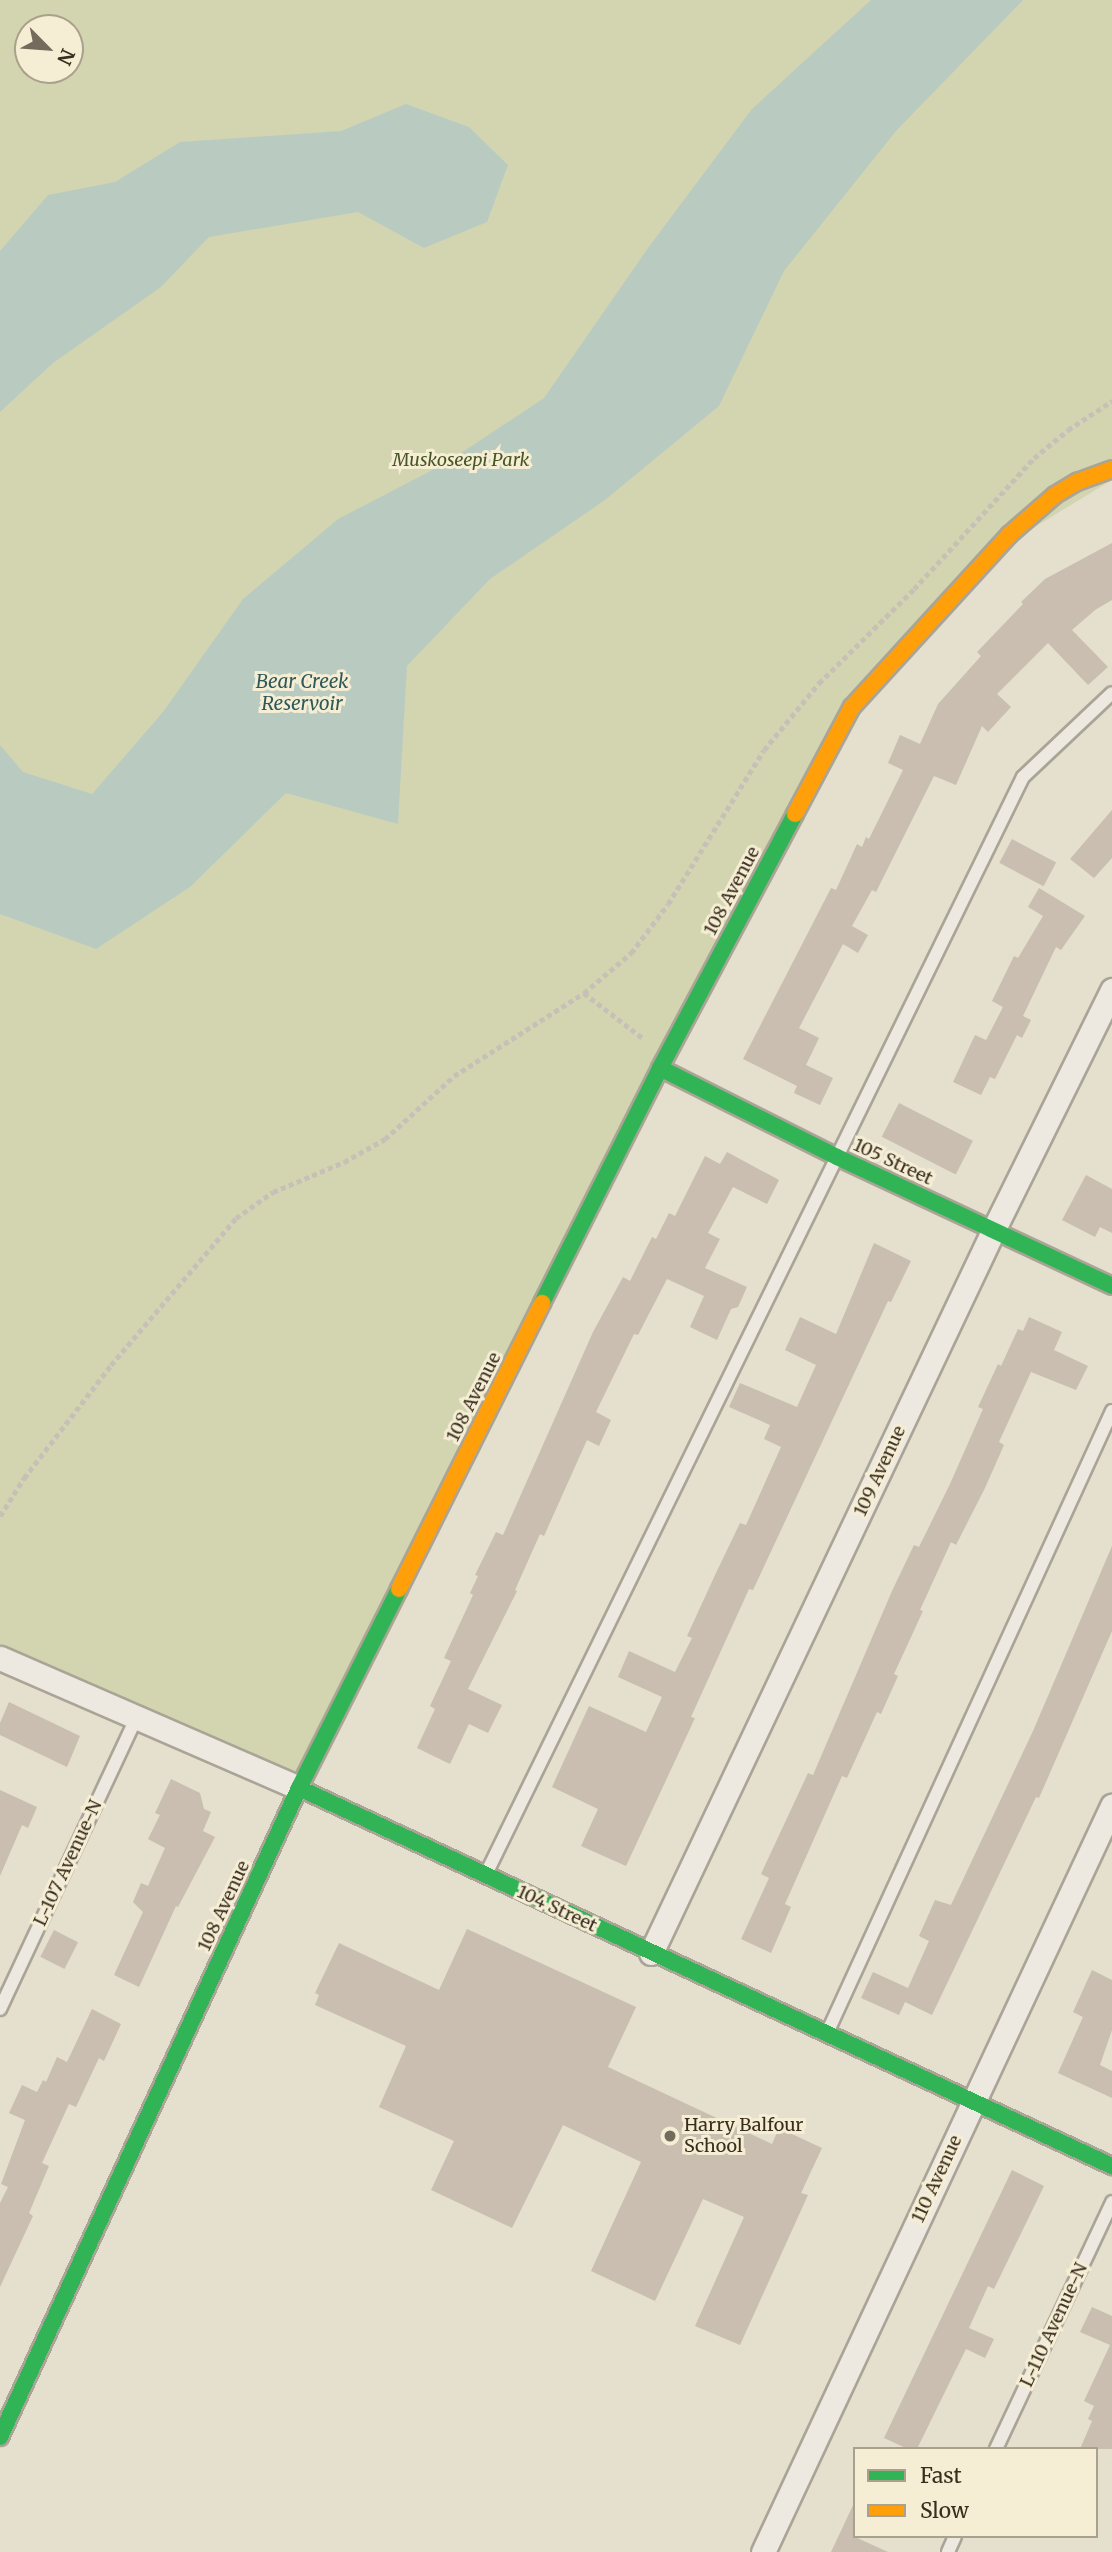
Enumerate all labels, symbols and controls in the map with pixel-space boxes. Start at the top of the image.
north arrow [14,14,84,84]
text: N [52,45,80,69]
park label: Muskoseepi Park [393,449,529,471]
water label: Bear Creek Reservoir [256,671,348,715]
street label: 108 Avenue [700,843,764,939]
street label: 105 Street [850,1134,936,1190]
street label: 108 Avenue [442,1349,506,1445]
street label: 109 Avenue [850,1422,910,1520]
street label: L-107 Avenue-N [29,1796,107,1930]
street label: 108 Avenue [194,1857,254,1955]
street label: 104 Street [514,1881,600,1937]
place label: Harry Balfour School [684,2115,803,2158]
marker: Harry Balfour School [662,2128,678,2144]
street label: 110 Avenue [907,2132,967,2226]
street label: L-110 Avenue-N [1016,2260,1092,2390]
legend [853,2447,1098,2538]
text: Fast [920,2462,962,2489]
text: Slow [920,2497,969,2524]

